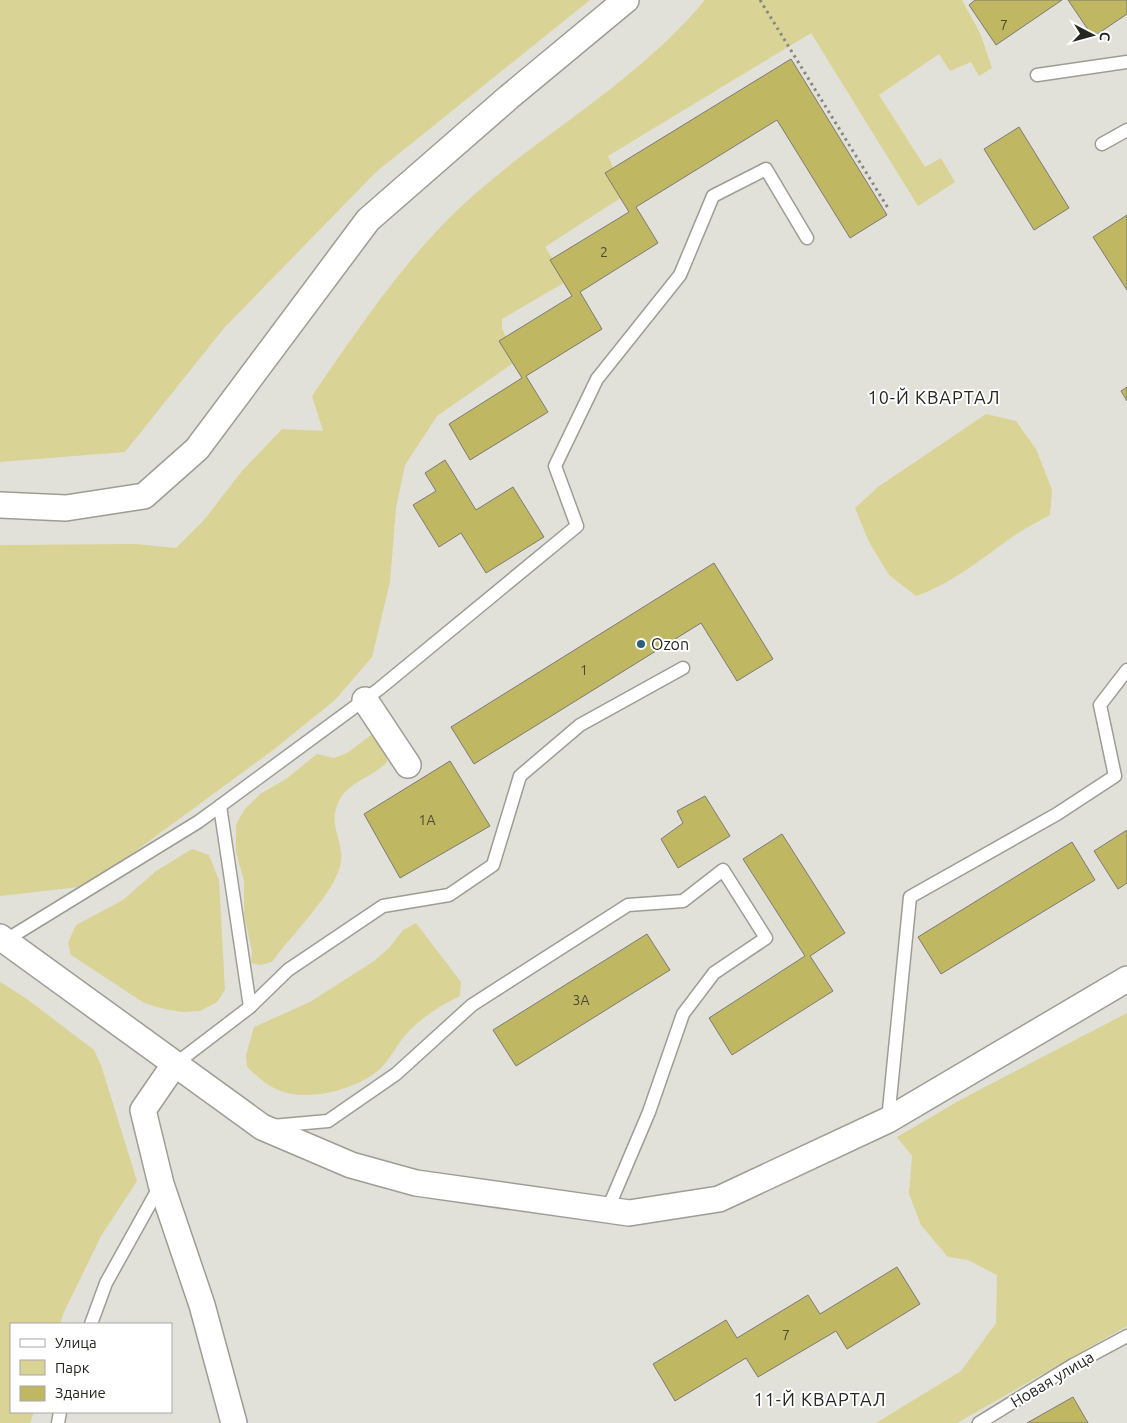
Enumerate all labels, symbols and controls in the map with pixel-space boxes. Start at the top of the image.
north arrow [1067,10,1117,60]
house number: 7 [1000,17,1008,33]
text: С [1096,31,1113,42]
house number: 2 [600,244,608,260]
district label: 10-Й КВАРТАЛ [868,387,1000,407]
place label: Ozon [651,635,689,653]
marker: Ozon [635,638,647,650]
house number: 1 [580,662,588,678]
house number: 1А [419,812,436,828]
house number: 3А [573,992,590,1008]
legend [10,1323,172,1413]
house number: 7 [782,1327,790,1343]
text: Улица [55,1334,97,1351]
street label: Новая улица [1007,1347,1097,1411]
text: Парк [55,1359,90,1376]
text: Здание [55,1384,106,1401]
district label: 11-Й КВАРТАЛ [754,1389,886,1409]

